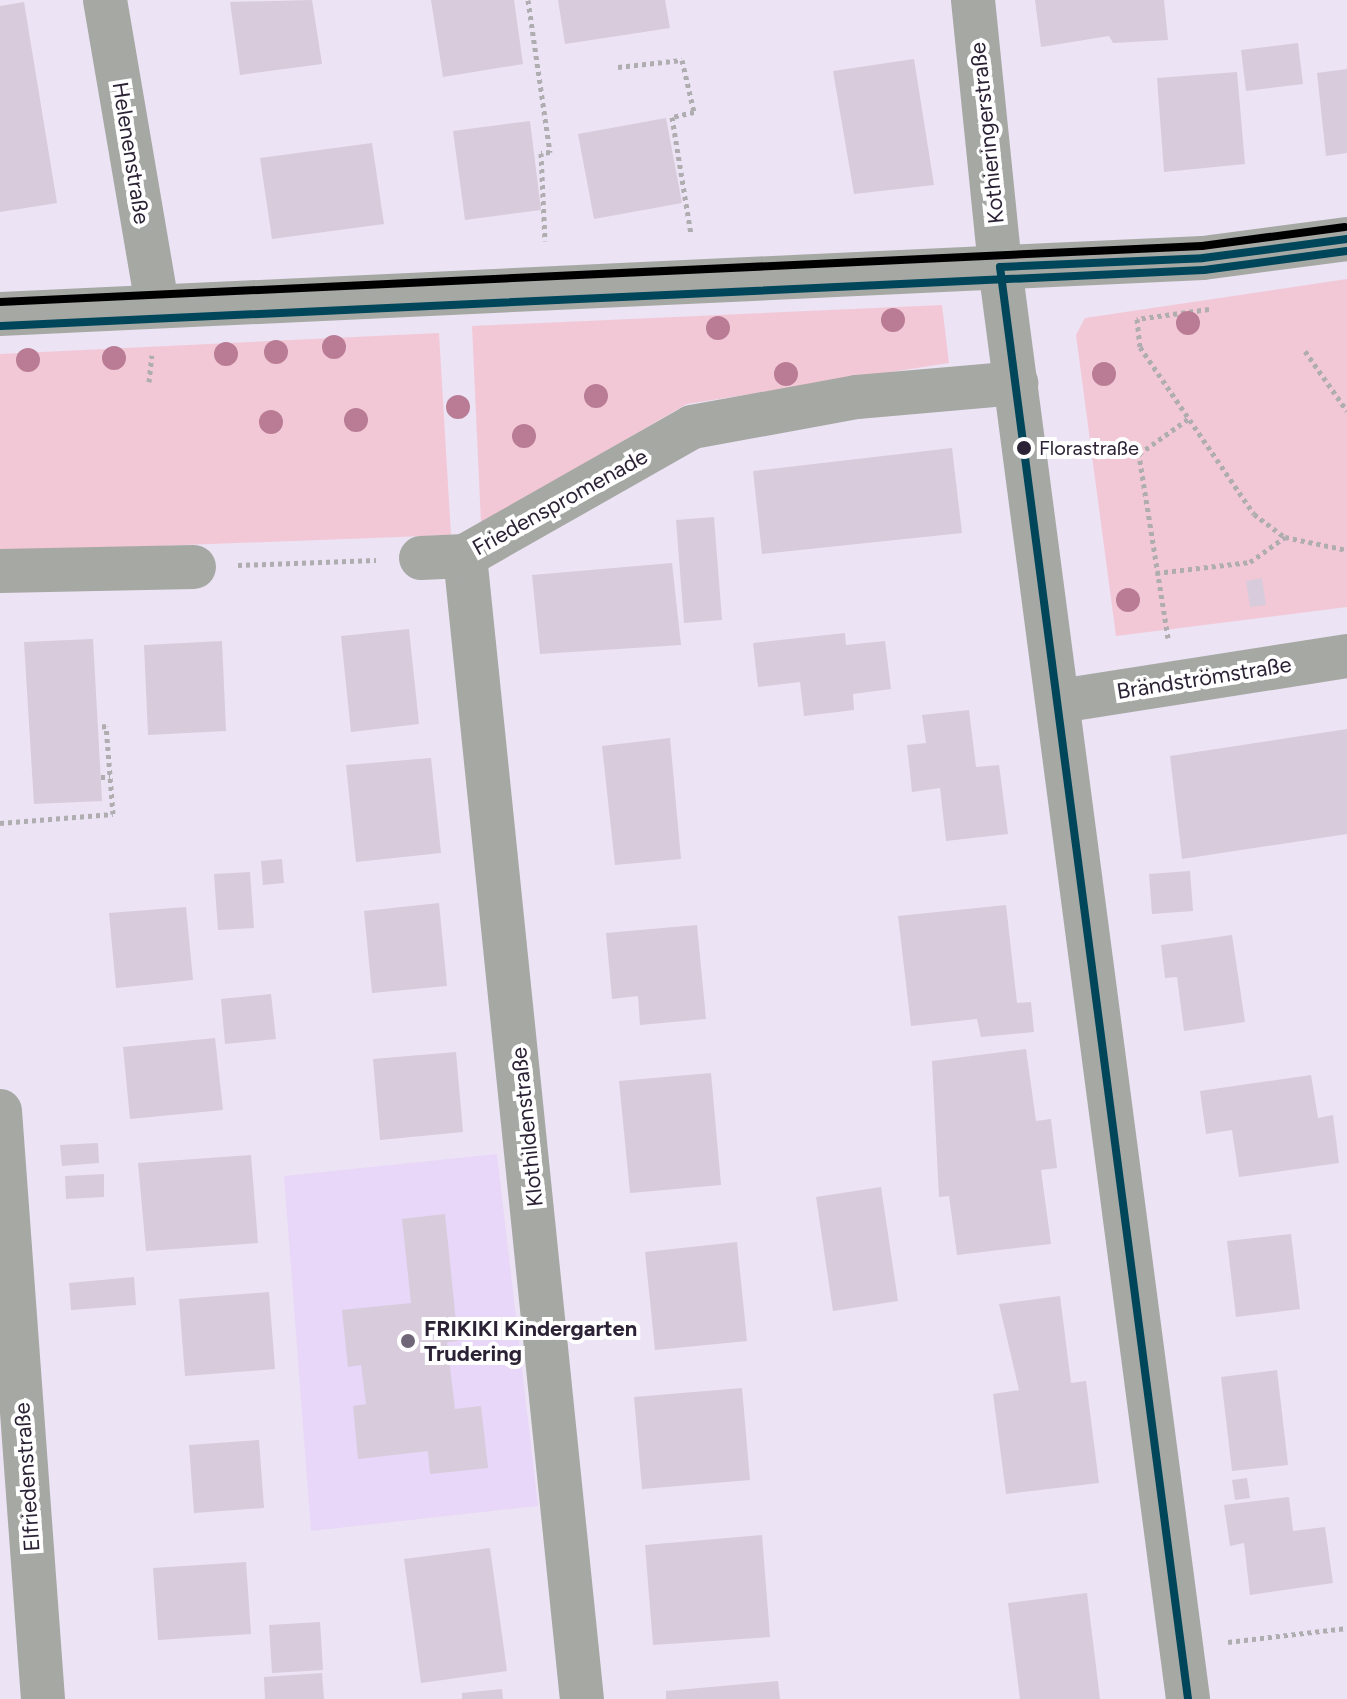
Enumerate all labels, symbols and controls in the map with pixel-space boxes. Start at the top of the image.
street label: Kothieringerstraße [964,41,1010,225]
street label: Helenenstraße [107,80,155,226]
place label: Florastraße [1039,436,1139,460]
marker: Florastraße [1016,440,1032,456]
street label: Friedenspromenade [468,443,652,561]
street label: Brändströmstraße [1115,651,1293,705]
street label: Klothildenstraße [505,1046,549,1208]
place label: FRIKIKI Kindergarten Trudering [424,1315,637,1366]
marker: FRIKIKI Kindergarten Trudering [399,1332,417,1350]
street label: Elfriedenstraße [9,1402,45,1552]

